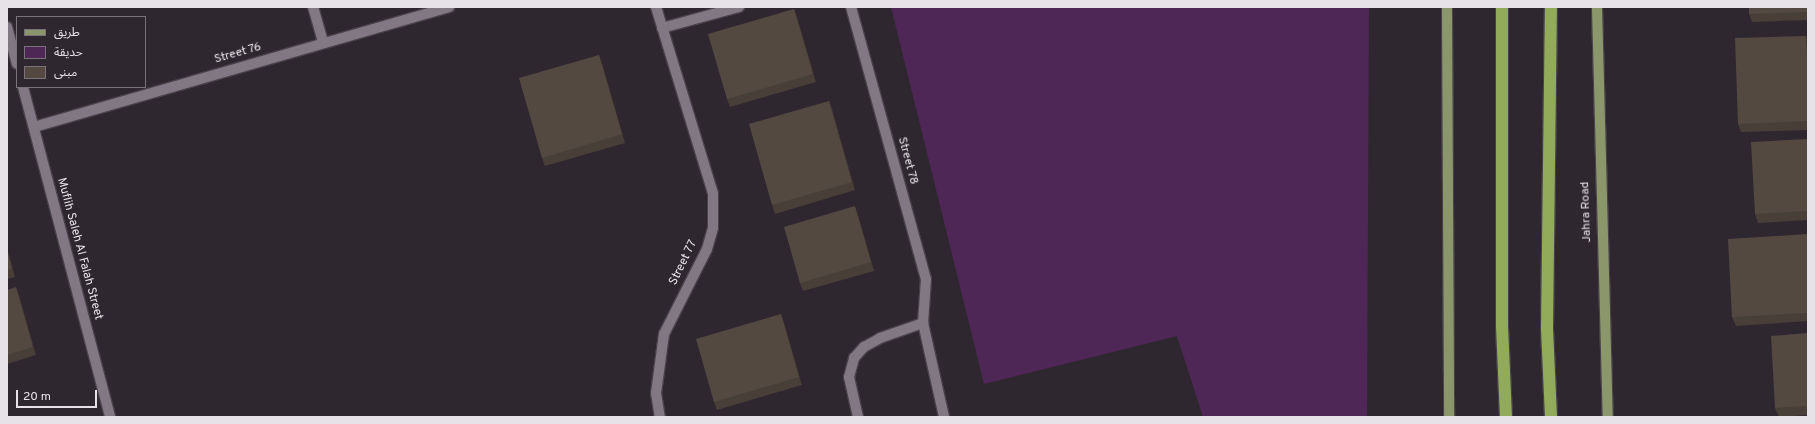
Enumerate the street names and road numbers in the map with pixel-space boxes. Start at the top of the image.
street label: Street 76 [213,40,263,68]
street label: Street 78 [894,135,920,187]
street label: Muflih Saleh Al Falah Street [53,176,105,322]
street label: Jahra Road [1579,181,1595,243]
street label: Street 77 [667,238,701,288]

